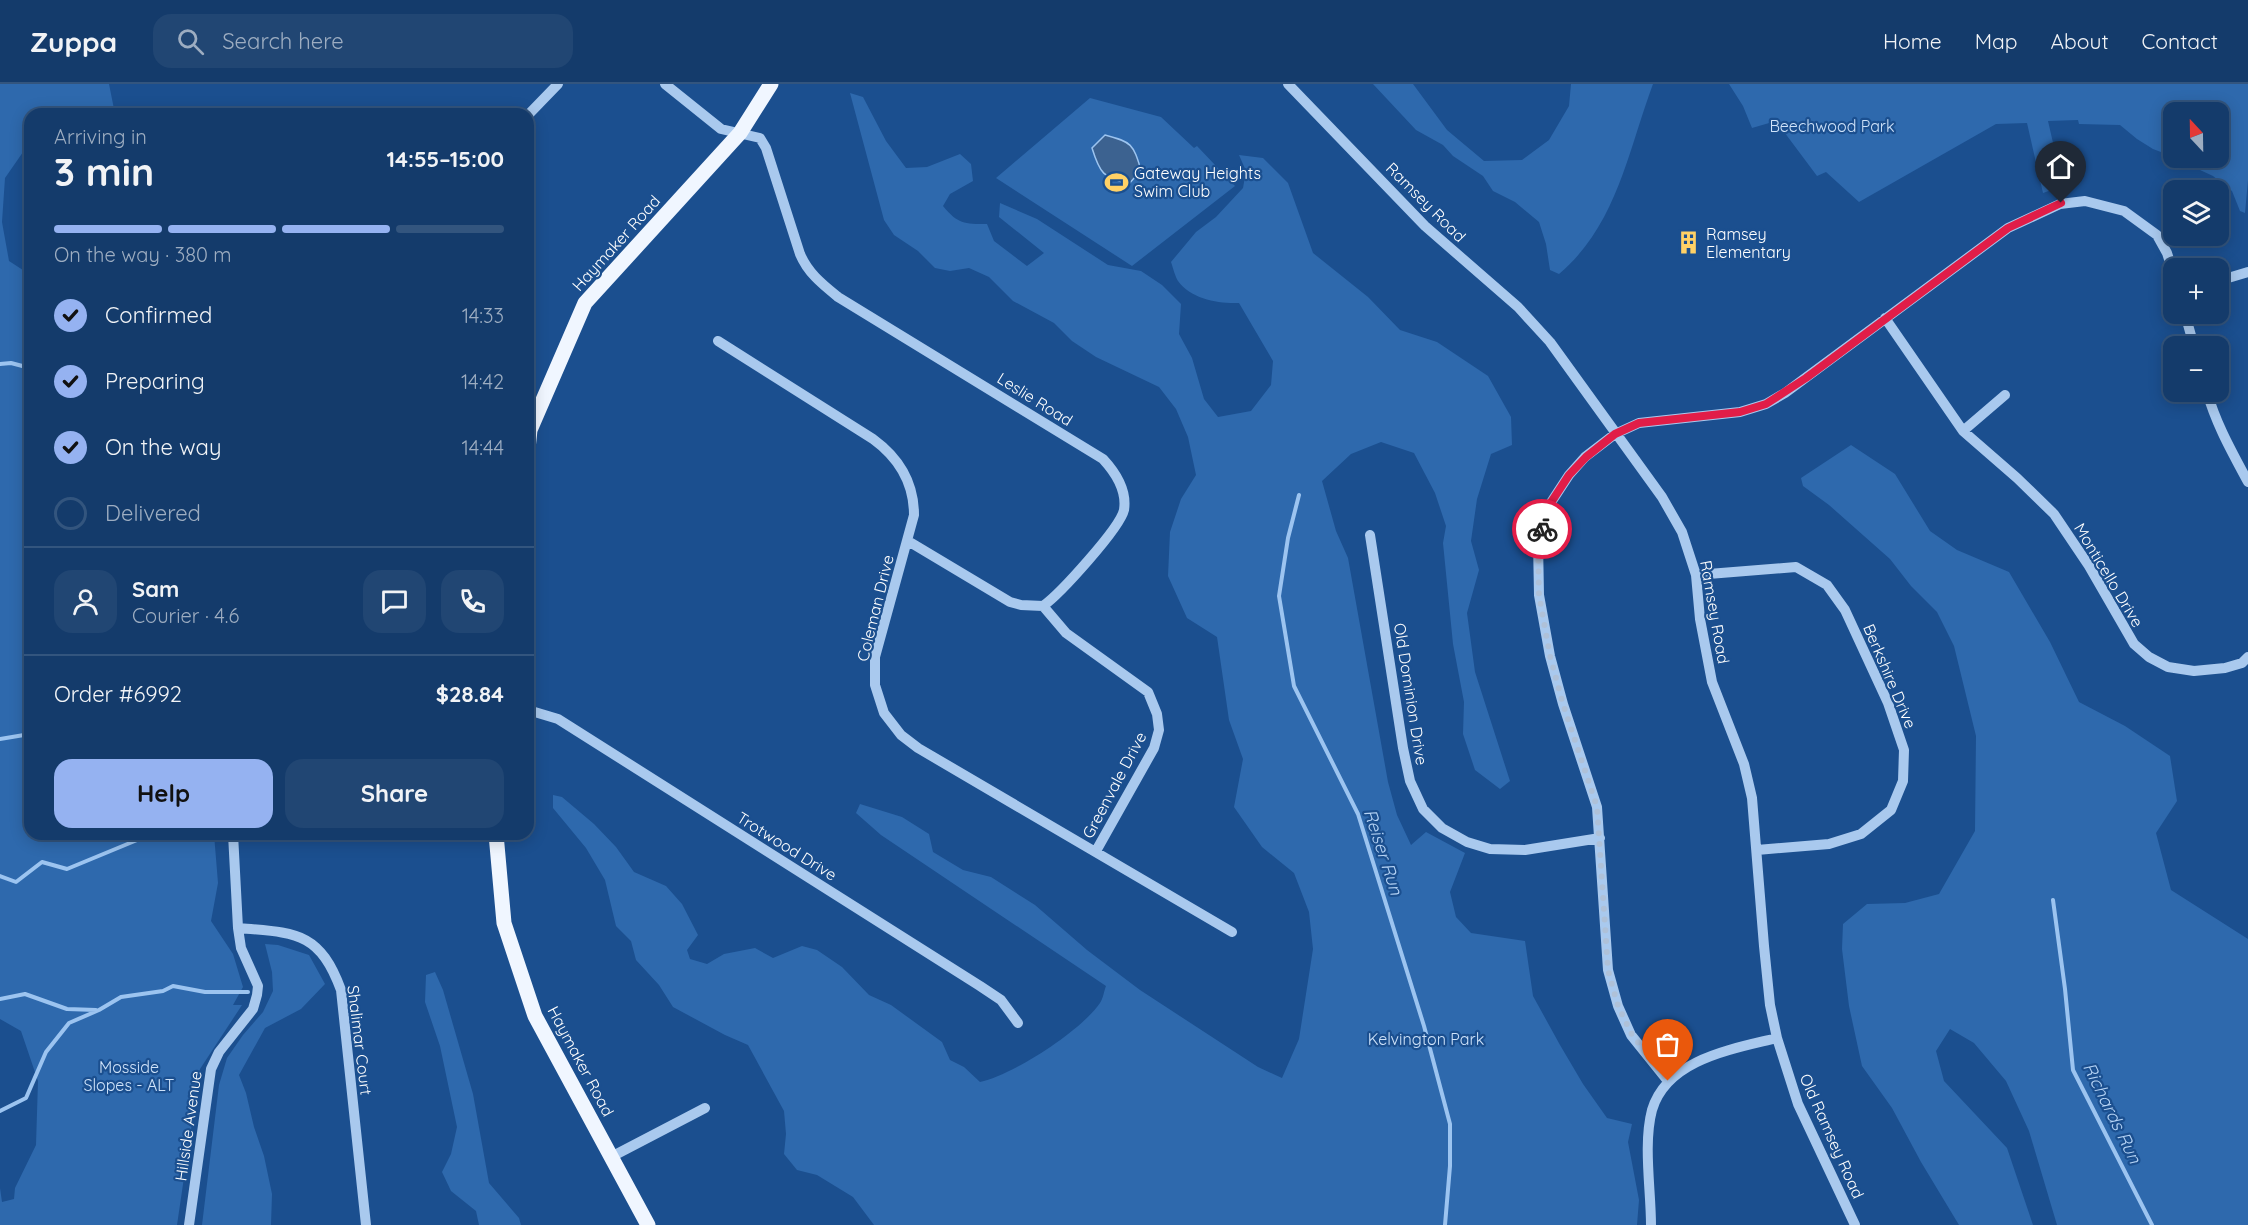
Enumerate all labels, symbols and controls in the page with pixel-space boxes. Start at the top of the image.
search box [153,14,573,68]
text: Zuppa [30,24,117,59]
icon: search [174,25,207,58]
text: Search here [222,27,344,55]
text: Home [1883,28,1942,54]
text: Map [1975,28,2018,54]
text: About [2051,28,2109,54]
text: Contact [2142,28,2218,54]
north arrow [2163,102,2229,168]
map controls [2163,102,2229,402]
park label: Beechwood Park [1769,116,1895,136]
text: Arriving in [54,124,147,149]
pin [2035,141,2086,203]
text: 14:55–15:00 [386,145,504,173]
text: 3 min [54,147,154,196]
icon: home [2044,150,2077,183]
street label: Ramsey Road [1382,158,1470,246]
place label: Gateway Heights Swim Club [1134,163,1261,201]
sports icon: Gateway Heights Swim Club [1103,169,1129,195]
button: layers [2163,180,2229,246]
street label: Haymaker Road [568,191,664,295]
place label: Ramsey Elementary [1706,224,1791,262]
building icon: Ramsey Elementary [1675,230,1701,256]
text: On the way · 380 m [54,242,232,267]
button: + [2163,258,2229,324]
icon: check [54,299,87,332]
text: Confirmed [105,301,212,329]
text: 14:33 [462,303,504,328]
button: − [2163,336,2229,402]
icon: check [54,365,87,398]
text: Preparing [105,367,205,395]
street label: Leslie Road [994,368,1076,430]
text: 14:42 [461,369,504,394]
icon: check [54,431,87,464]
text: On the way [105,433,221,461]
text: 14:44 [462,435,504,460]
text: Delivered [105,499,201,527]
courier [1512,499,1572,559]
icon: bike [1526,513,1559,546]
street label: Monticello Drive [2070,519,2148,631]
street label: Coleman Drive [852,553,898,663]
street label: Ramsey Road [1696,559,1734,665]
button: person [54,570,117,633]
button: chat [363,570,426,633]
button: phone [441,570,504,633]
text: Sam [132,575,179,603]
text: Courier · 4.6 [132,603,239,628]
street label: Berkshire Drive [1859,621,1921,731]
street label: Old Dominion Drive [1390,622,1432,766]
text: Order #6992 [54,680,182,708]
text: $28.84 [436,680,504,708]
street label: Greenvale Drive [1078,728,1150,842]
button: Help [54,759,273,828]
button: Share [285,759,504,828]
water label: Reiser Run [1359,806,1408,898]
street label: Trotwood Drive [733,807,841,885]
street label: Shalimar Court [343,984,377,1096]
street label: Haymaker Road [544,1002,618,1120]
pin [1642,1019,1693,1081]
icon: bag [1651,1028,1684,1061]
park label: Kelvington Park [1368,1029,1484,1049]
park label: Mosside Slopes - ALT [84,1057,175,1095]
water label: Richards Run [2078,1058,2147,1168]
street label: Hillside Avenue [170,1070,206,1182]
street label: Old Ramsey Road [1796,1070,1868,1202]

